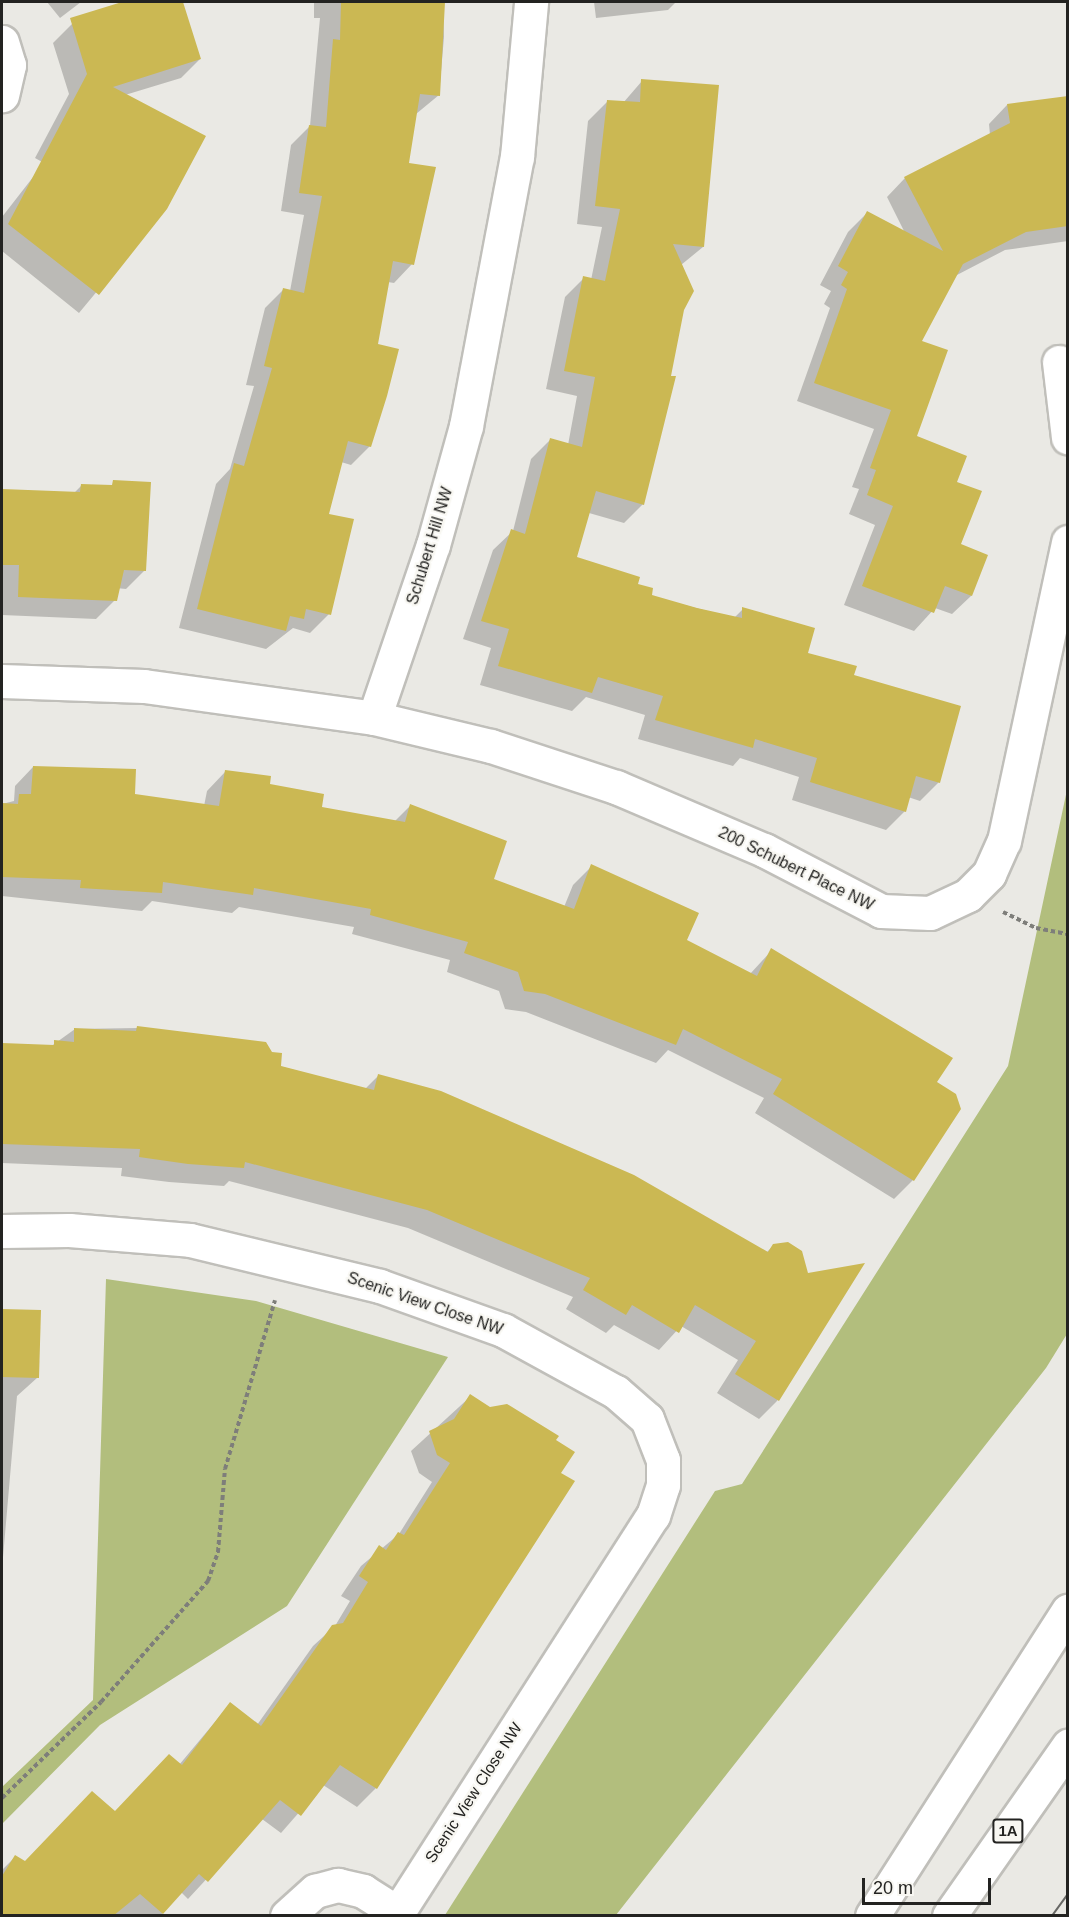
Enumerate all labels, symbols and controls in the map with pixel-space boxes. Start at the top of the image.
street label: Schubert Hill NW [403,485,457,607]
street label: 200 Schubert Place NW [715,823,877,915]
street label: Scenic View Close NW [345,1268,505,1340]
street label: Scenic View Close NW [421,1719,527,1867]
road number: 1A [992,1819,1024,1843]
scale bar [865,1866,994,1904]
text: 20 m [873,1878,913,1898]

